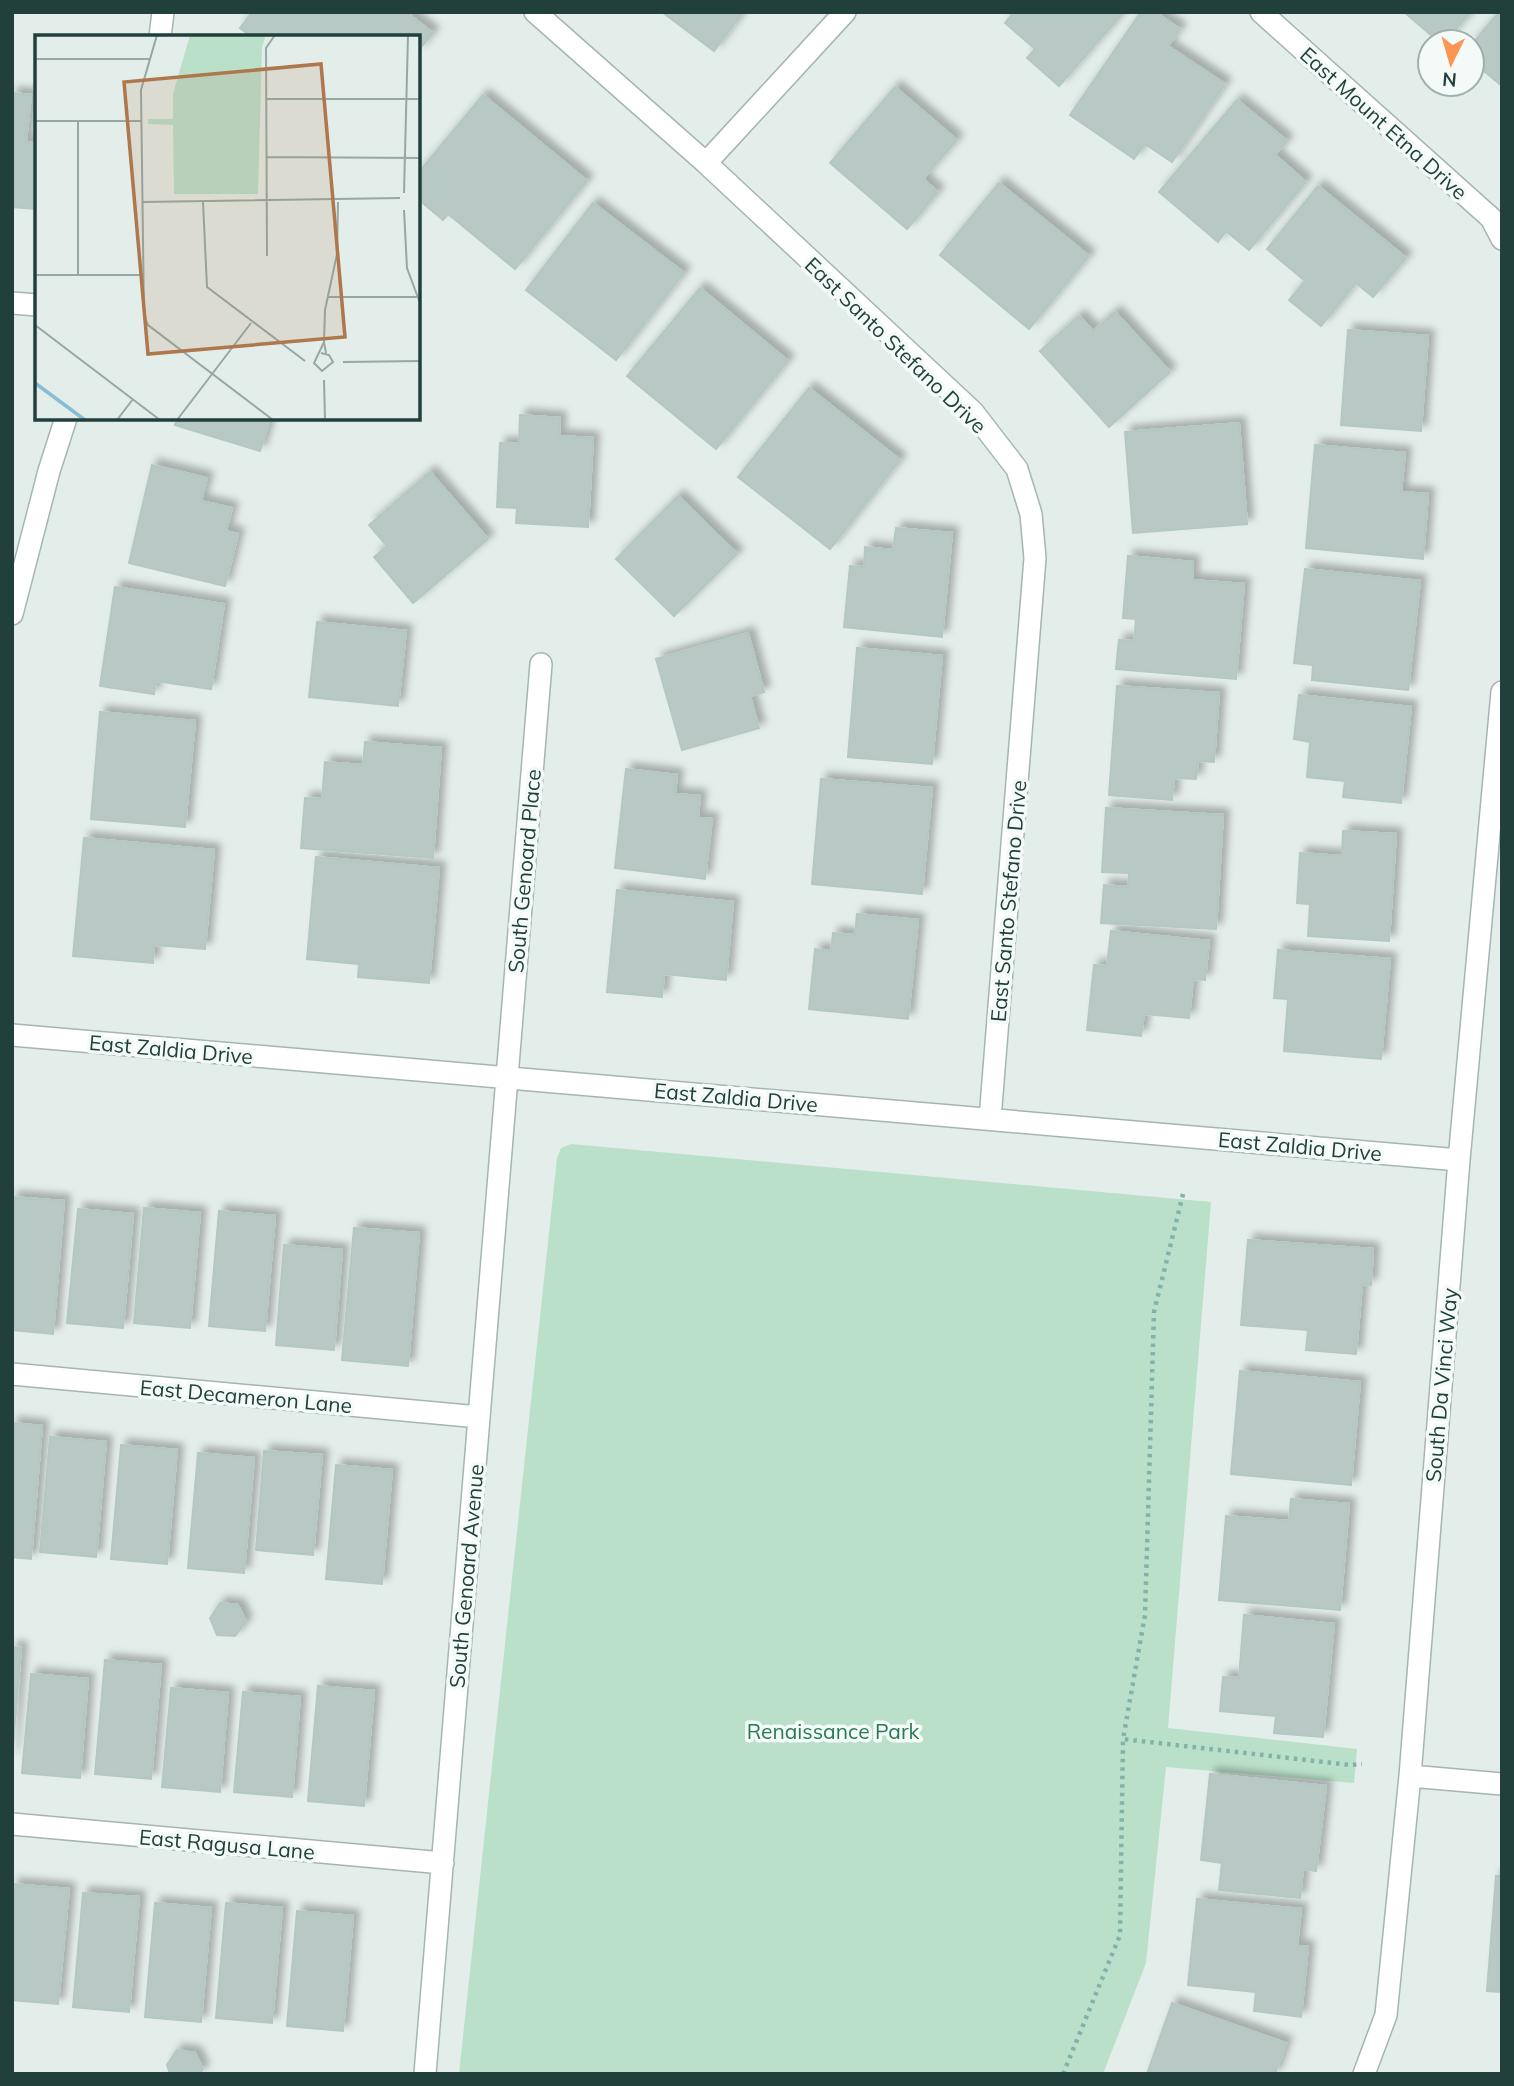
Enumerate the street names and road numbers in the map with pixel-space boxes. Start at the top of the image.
street label: East Mount Etna Drive [1295,41,1473,205]
street label: East Santo Stefano Drive [800,251,992,439]
street label: South Genoard Place [502,768,546,974]
street label: East Santo Stefano Drive [984,779,1032,1023]
street label: East Zaldia Drive [88,1029,254,1069]
street label: East Zaldia Drive [653,1077,819,1117]
street label: East Zaldia Drive [1217,1126,1383,1166]
street label: South Da Vinci Way [1420,1287,1462,1483]
street label: East Decameron Lane [139,1374,353,1418]
street label: South Genoard Avenue [443,1463,489,1689]
street label: East Ragusa Lane [138,1823,316,1865]

